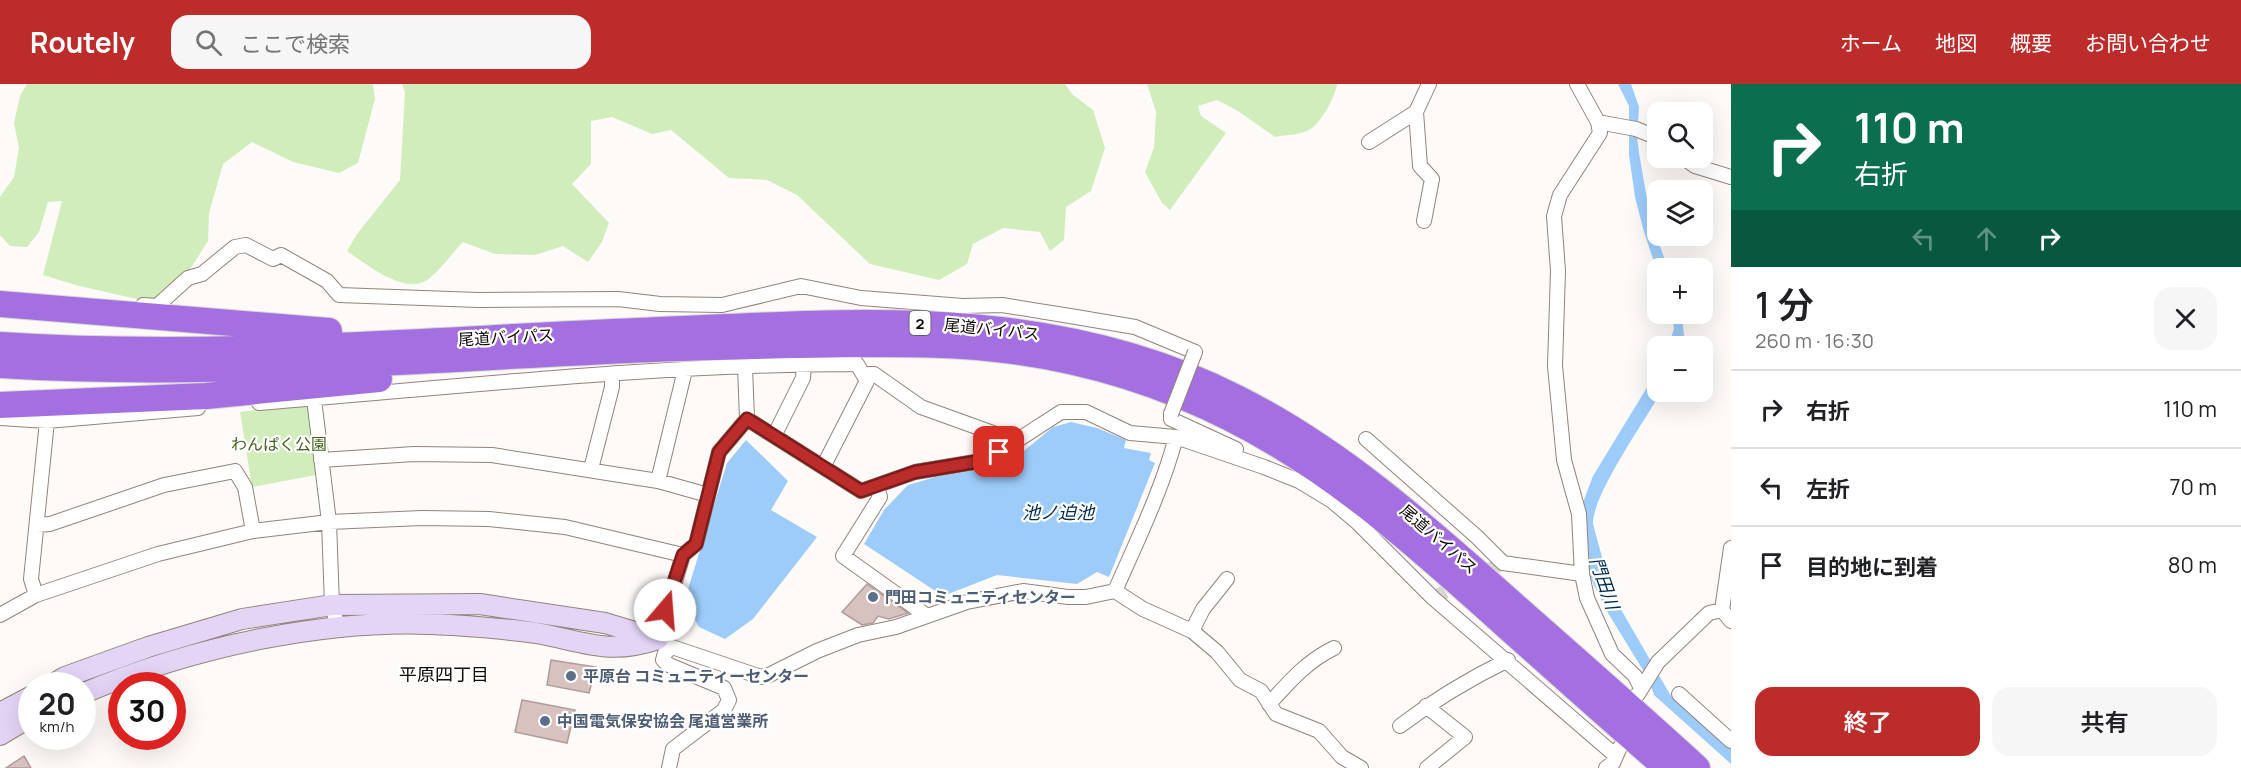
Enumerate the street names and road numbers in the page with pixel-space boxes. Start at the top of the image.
road number: 2 [910,311,930,335]
street label: 尾道バイパス [943,313,1041,345]
street label: 尾道バイパス [458,324,554,350]
street label: 尾道バイパス [1396,499,1482,579]

